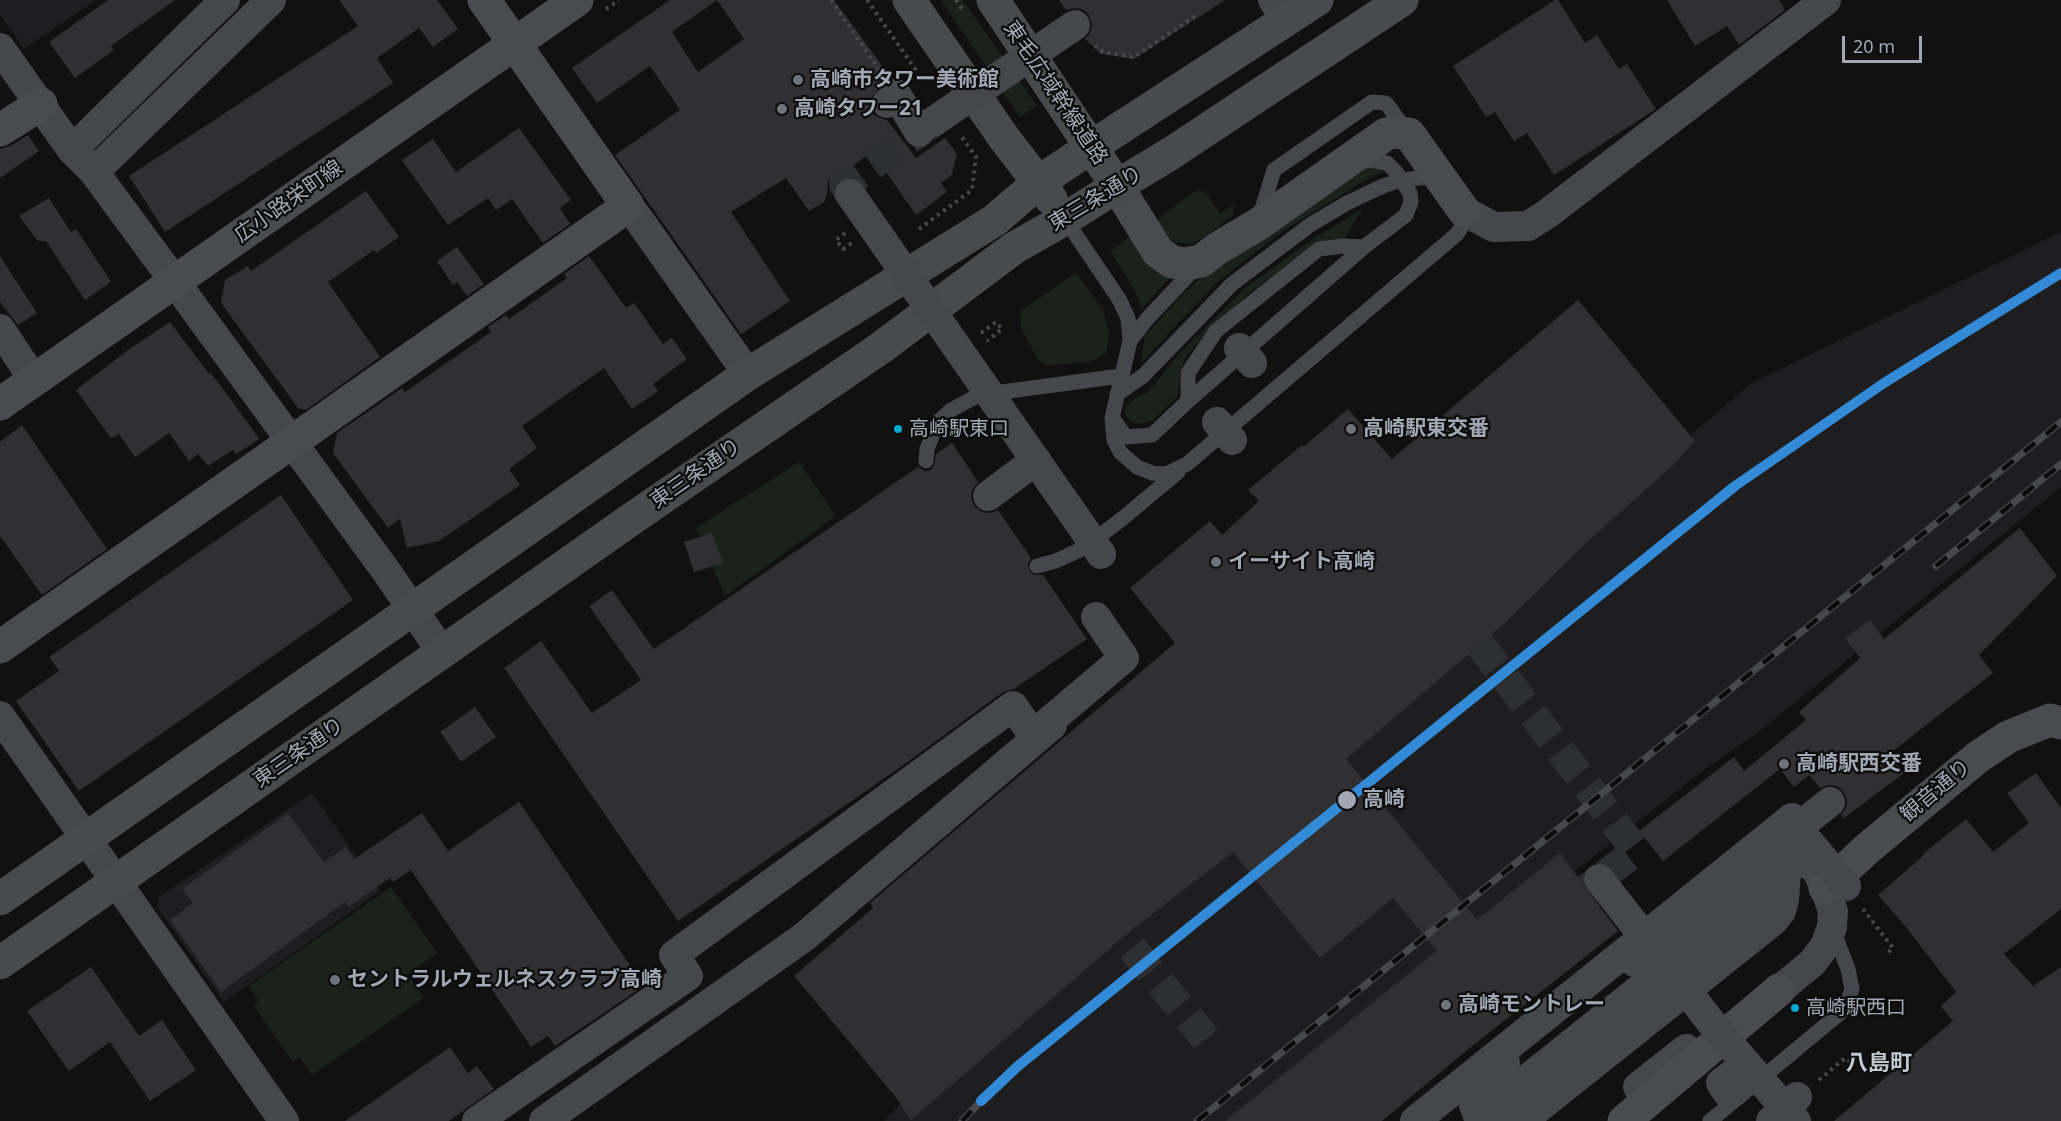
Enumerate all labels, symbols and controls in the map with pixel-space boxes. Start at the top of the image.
street label: 東毛広域幹線道路 [998,16,1112,170]
scale bar [1845,24,1924,62]
text: 20 m [1853,34,1895,58]
place label: 高崎市タワー美術館 [810,67,999,93]
marker: 高崎市タワー美術館 [791,73,805,87]
place label: 高崎タワー21 [794,96,923,122]
marker: 高崎タワー21 [775,102,789,116]
street label: 広小路栄町線 [230,156,348,248]
street label: 東三条通り [1045,161,1147,237]
place label: 高崎駅東交番 [1363,416,1489,442]
place label: 高崎駅東口 [909,417,1009,441]
marker: 高崎駅東交番 [1344,422,1358,436]
marker: 高崎駅東口 [892,423,904,435]
street label: 東三条通り [646,434,746,514]
place label: イーサイト高崎 [1228,549,1375,575]
marker: イーサイト高崎 [1209,555,1223,569]
street label: 東三条通り [249,713,349,793]
place label: 高崎駅西交番 [1796,751,1922,777]
street label: 観音通り [1896,754,1976,828]
marker: 高崎駅西交番 [1777,757,1791,771]
place label: 高崎 [1363,787,1405,813]
marker: 高崎 [1336,789,1358,811]
place label: セントラルウェルネスクラブ高崎 [347,967,662,993]
marker: セントラルウェルネスクラブ高崎 [328,973,342,987]
place label: 高崎モントレー [1458,992,1605,1018]
place label: 高崎駅西口 [1806,996,1906,1020]
marker: 高崎モントレー [1439,998,1453,1012]
marker: 高崎駅西口 [1789,1002,1801,1014]
district label: 八島町 [1846,1051,1912,1077]

